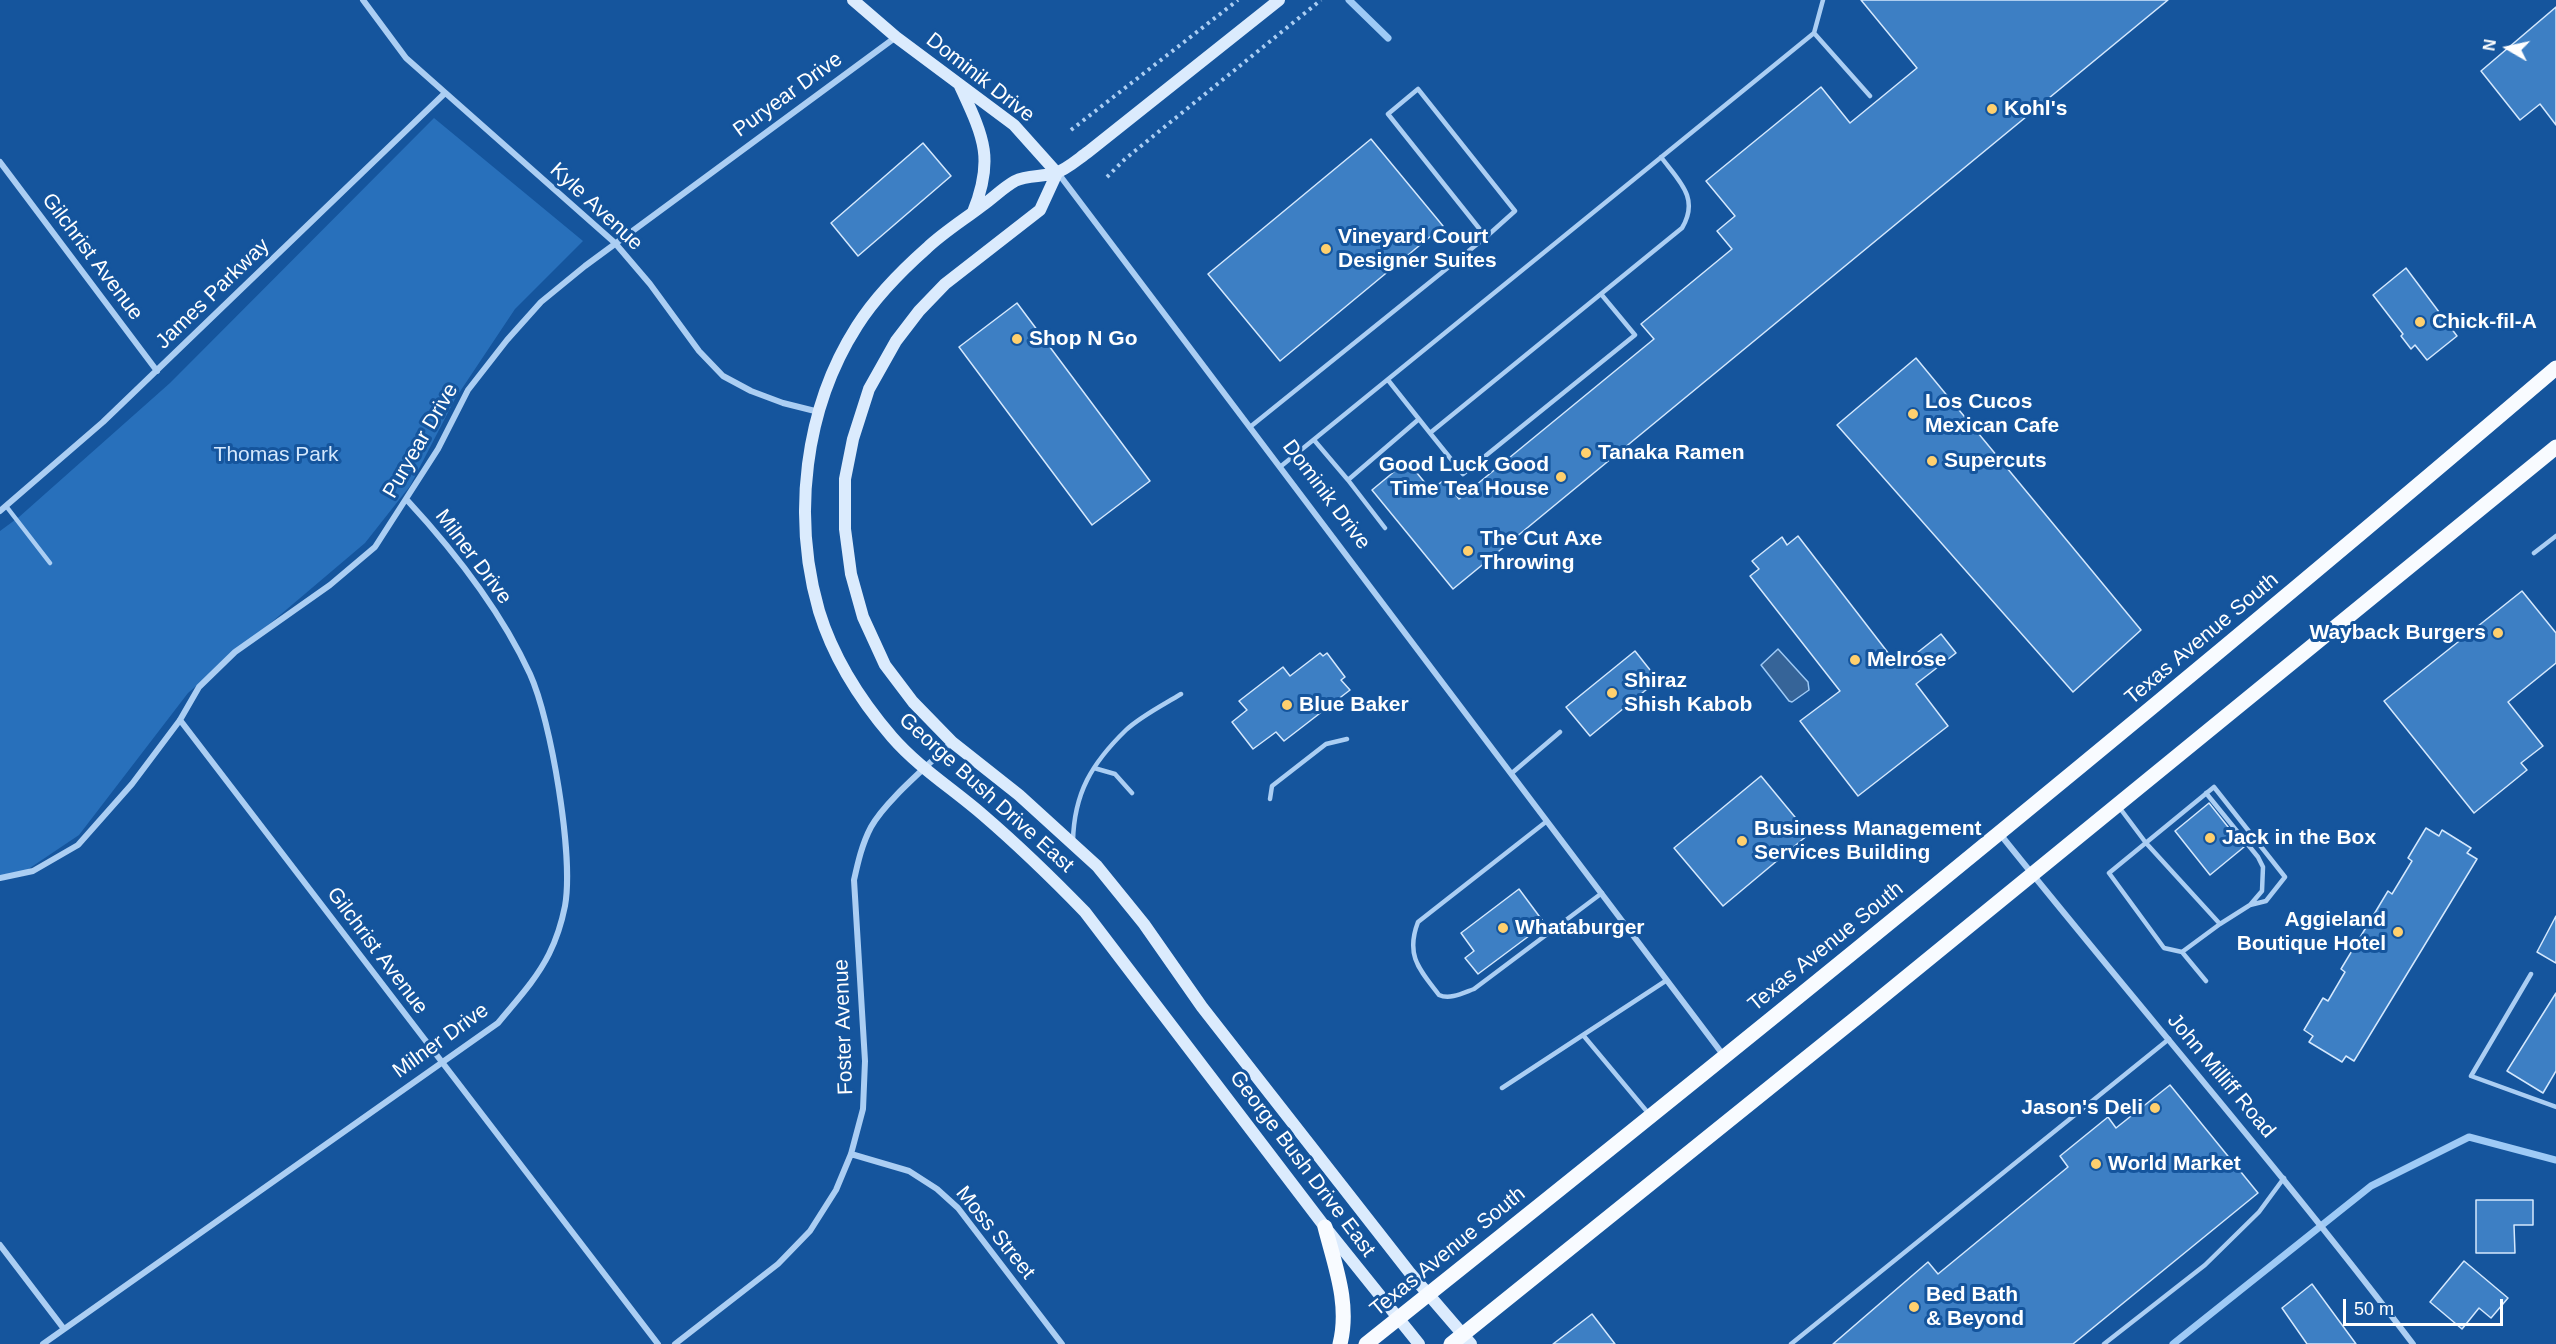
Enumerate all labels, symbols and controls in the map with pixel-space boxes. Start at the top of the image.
north arrow [2478,18,2538,78]
street label: Dominik Drive [921,28,1039,128]
text: N [2480,38,2499,52]
street label: Puryear Drive [729,47,847,143]
place label: Kohl's [2004,96,2067,122]
marker: Kohl's [1985,102,1999,116]
street label: Kyle Avenue [544,158,648,256]
street label: Gilchrist Avenue [36,189,148,325]
place label: Vineyard Court Designer Suites [1338,224,1497,274]
street label: James Parkway [151,233,275,355]
marker: Vineyard Court Designer Suites [1319,242,1333,256]
place label: Chick-fil-A [2432,309,2537,335]
marker: Chick-fil-A [2413,315,2427,329]
place label: Shop N Go [1029,326,1137,352]
marker: Shop N Go [1010,332,1024,346]
street label: Puryear Drive [378,379,464,503]
place label: Los Cucos Mexican Cafe [1925,389,2059,439]
marker: Los Cucos Mexican Cafe [1906,407,1920,421]
street label: Dominik Drive [1277,435,1375,555]
place label: Tanaka Ramen [1598,440,1745,466]
park label: Thomas Park [214,442,338,468]
marker: Tanaka Ramen [1579,446,1593,460]
place label: Supercuts [1944,448,2047,474]
place label: Good Luck Good Time Tea House [1379,452,1549,502]
marker: Supercuts [1925,454,1939,468]
marker: Good Luck Good Time Tea House [1554,470,1568,484]
street label: Milner Drive [429,505,517,609]
place label: The Cut Axe Throwing [1480,526,1603,576]
marker: The Cut Axe Throwing [1461,544,1475,558]
street label: Texas Avenue South [2120,568,2284,710]
place label: Wayback Burgers [2309,620,2486,646]
marker: Wayback Burgers [2491,626,2505,640]
place label: Melrose [1867,647,1946,673]
marker: Melrose [1848,653,1862,667]
place label: Shiraz Shish Kabob [1624,668,1752,718]
marker: Shiraz Shish Kabob [1605,686,1619,700]
place label: Blue Baker [1299,692,1409,718]
marker: Blue Baker [1280,698,1294,712]
street label: George Bush Drive East [893,708,1079,878]
place label: Business Management Services Building [1754,816,1982,866]
place label: Jack in the Box [2222,825,2376,851]
marker: Jack in the Box [2203,831,2217,845]
marker: Business Management Services Building [1735,834,1749,848]
street label: Texas Avenue South [1743,877,1909,1017]
street label: Gilchrist Avenue [321,883,433,1019]
place label: Aggieland Boutique Hotel [2237,907,2386,957]
place label: Whataburger [1515,915,1645,941]
marker: Whataburger [1496,921,1510,935]
marker: Aggieland Boutique Hotel [2391,925,2405,939]
street label: Foster Avenue [829,959,859,1095]
street label: Milner Drive [388,998,494,1084]
street label: John Milliff Road [2162,1009,2280,1143]
street label: George Bush Drive East [1224,1066,1380,1262]
place label: Jason's Deli [2021,1095,2143,1121]
marker: Jason's Deli [2148,1101,2162,1115]
place label: World Market [2108,1151,2241,1177]
marker: World Market [2089,1157,2103,1171]
street label: Moss Street [950,1182,1040,1284]
street label: Texas Avenue South [1365,1182,1531,1322]
place label: Bed Bath & Beyond [1926,1282,2024,1332]
scale bar [2346,1287,2506,1325]
text: 50 m [2354,1299,2394,1319]
marker: Bed Bath & Beyond [1907,1300,1921,1314]

